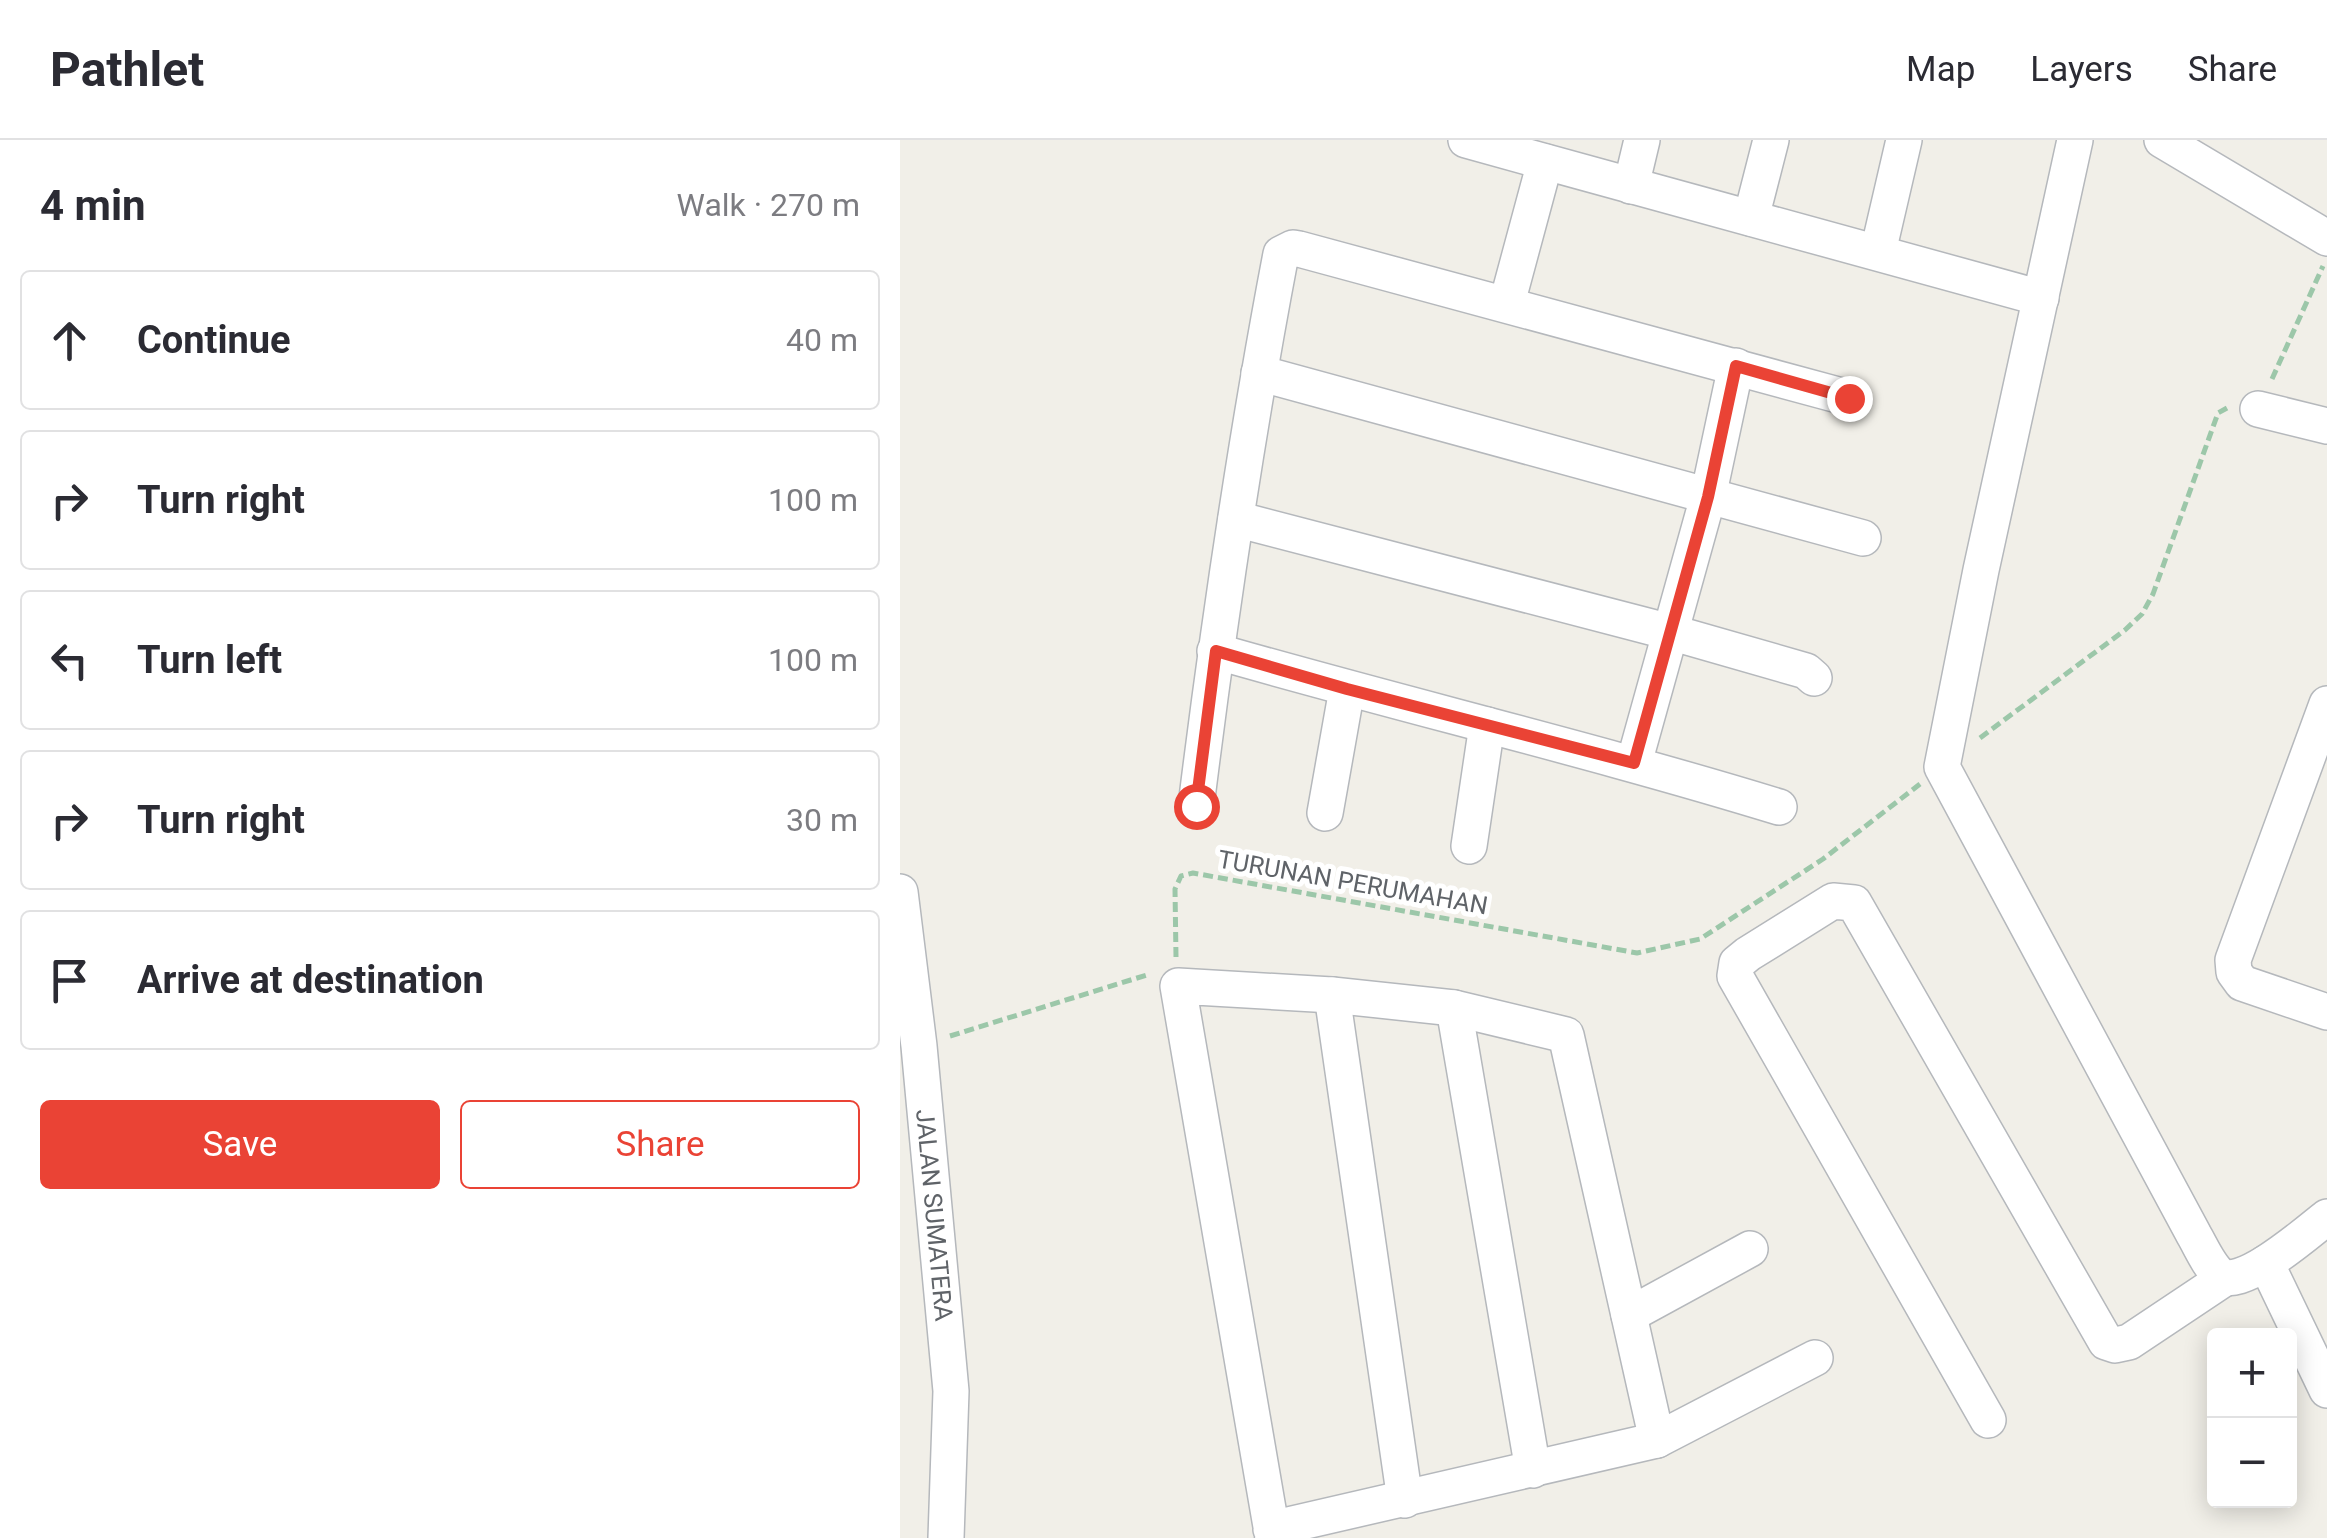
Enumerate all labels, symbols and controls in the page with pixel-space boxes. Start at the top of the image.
text: Pathlet [50,41,204,98]
text: Map [1906,49,1975,90]
text: Layers [2030,49,2133,90]
text: Share [2188,49,2277,90]
text: 4 min [40,181,146,230]
text: Walk · 270 m [677,186,860,224]
icon: ahead [42,313,97,368]
text: Continue [137,318,291,362]
text: 40 m [786,321,858,359]
route end [1827,376,1873,422]
icon: right [42,473,97,528]
text: Turn right [137,478,305,522]
text: 100 m [768,481,858,519]
icon: left [42,633,97,688]
text: Turn left [137,638,282,682]
text: 100 m [768,641,858,679]
route start [1174,784,1220,830]
icon: right [42,793,97,848]
text: Turn right [137,798,305,842]
text: 30 m [786,801,858,839]
street label: TURUNAN PERUMAHAN [1216,844,1490,921]
icon: arrive [42,953,97,1008]
text: Arrive at destination [137,958,484,1002]
button: Save [40,1100,440,1189]
button: Share [460,1100,860,1189]
street label: JALAN SUMATERA [910,1108,958,1322]
map controls [2207,1328,2297,1508]
button: + [2207,1328,2297,1418]
button: − [2207,1418,2297,1508]

